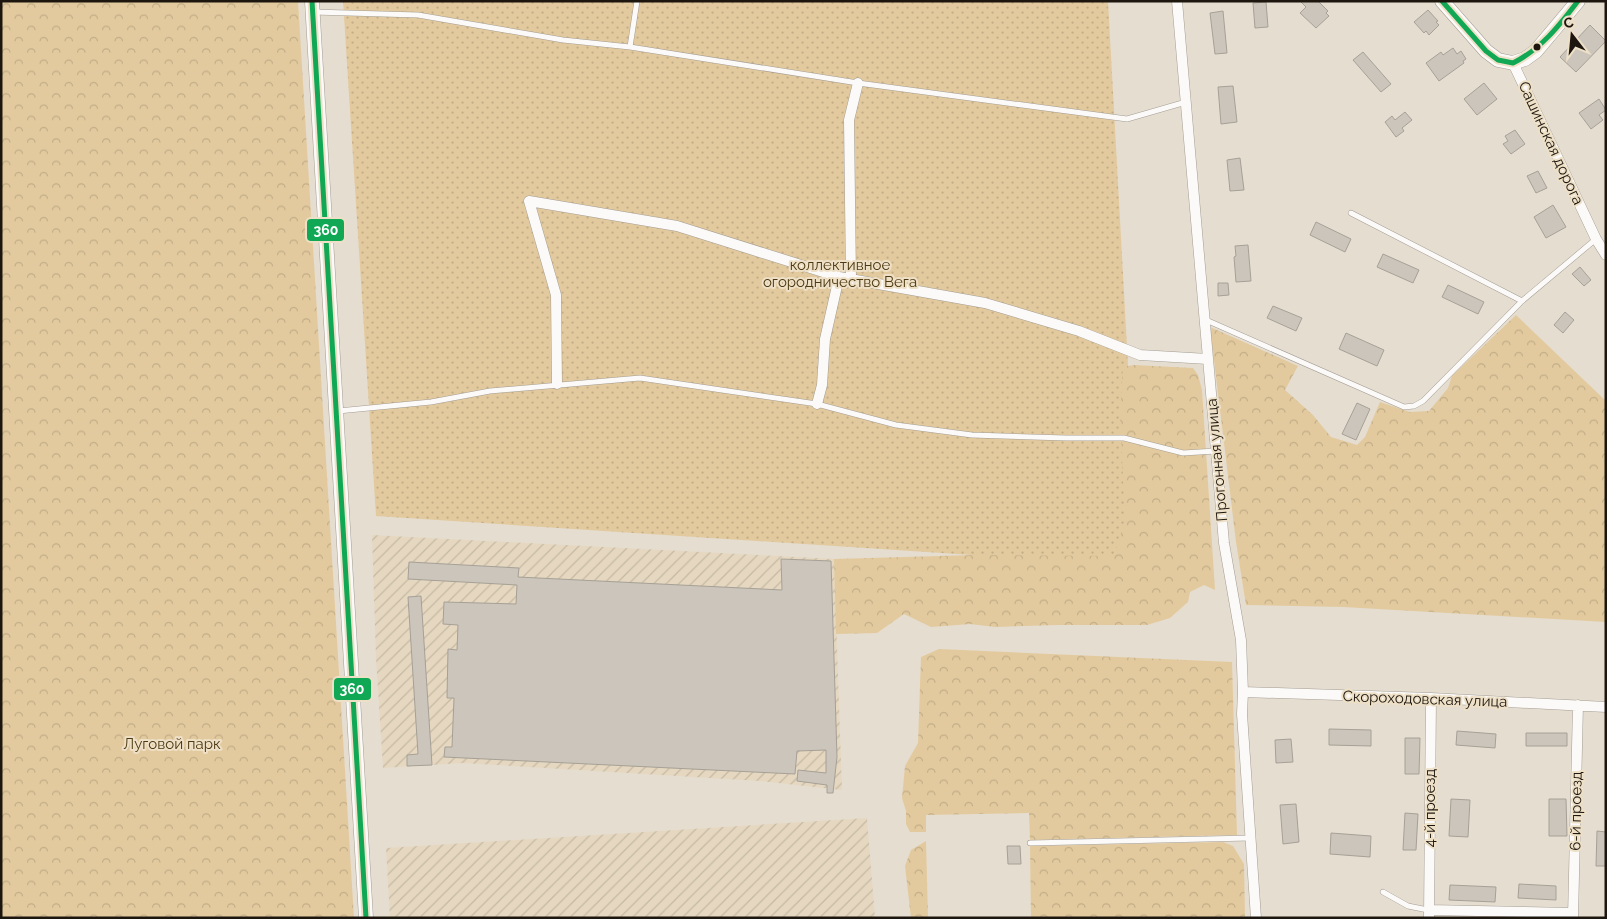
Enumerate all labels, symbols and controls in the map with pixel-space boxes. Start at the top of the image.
north arrow [1547,10,1597,60]
text: С [1562,13,1576,32]
unlabelled marker [1532,42,1542,52]
street label: Сашинская дорога [1515,79,1587,207]
line badge: 360 [306,218,345,242]
text: 360 [314,222,338,238]
park label: коллективное огородничество Вега [763,256,917,291]
street label: Прогонная улица [1203,398,1231,522]
line badge: 360 [333,677,372,701]
text: 360 [340,681,364,697]
street label: Скороходовская улица [1342,687,1508,711]
park label: Луговой парк [123,735,221,753]
street label: 4-й проезд [1421,769,1439,847]
street label: 6-й проезд [1566,771,1586,851]

